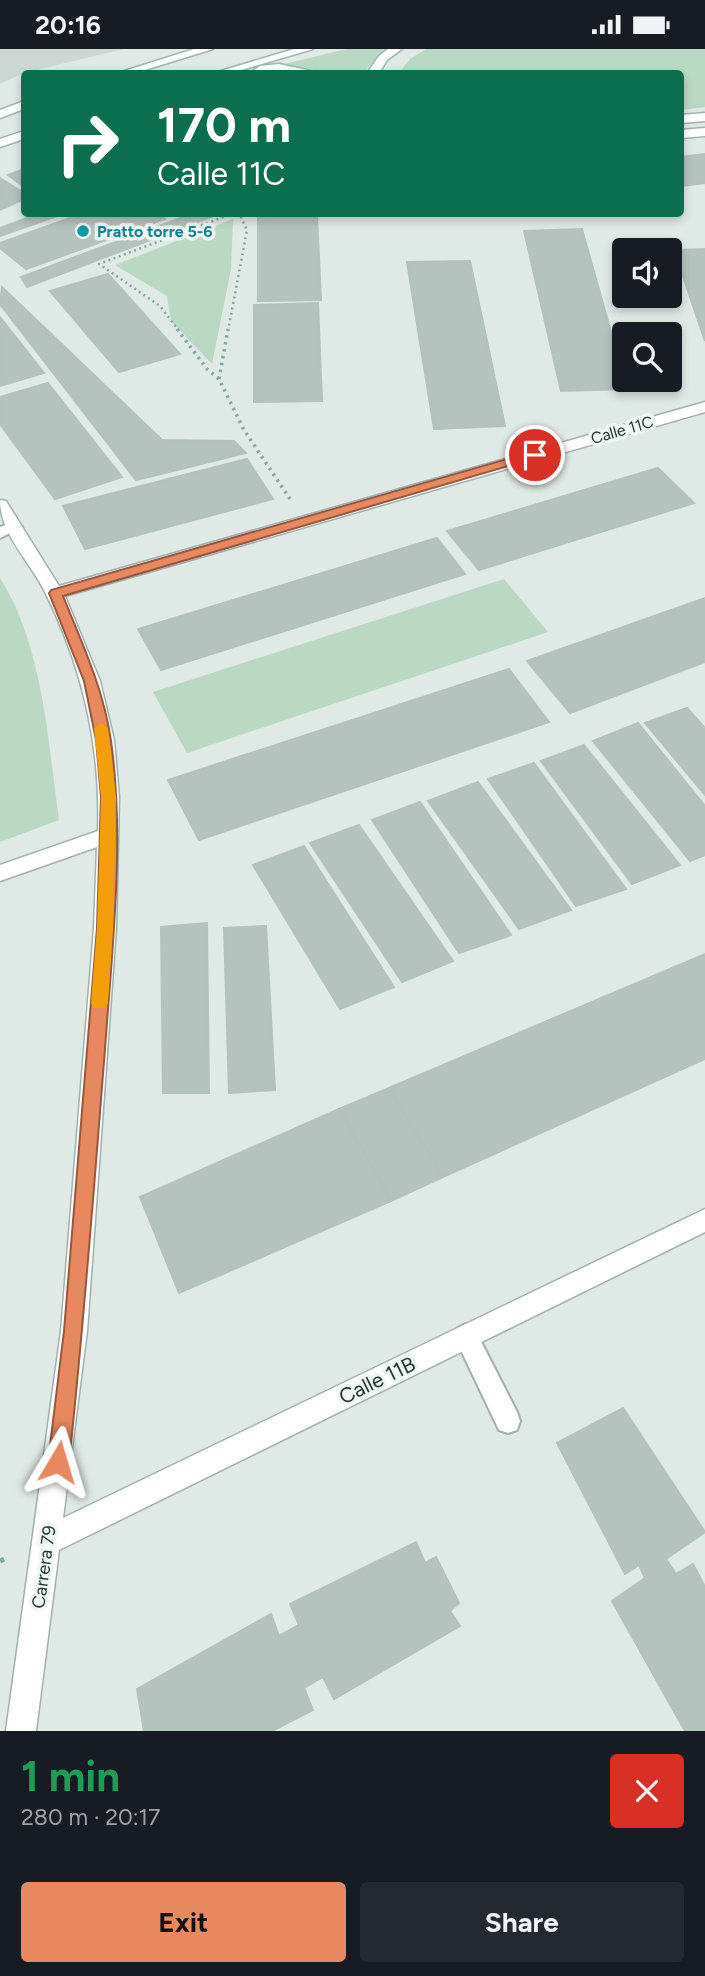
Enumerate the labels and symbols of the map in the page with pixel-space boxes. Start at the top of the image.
place label: Pratto torre 5-6 [97,222,213,241]
marker: Pratto torre 5-6 [75,223,91,239]
street label: Calle 11C [589,412,655,448]
pin [505,425,565,485]
street label: Calle 11B [335,1351,419,1409]
position arrow [21,1425,95,1499]
street label: Carrera 79 [27,1524,61,1610]

